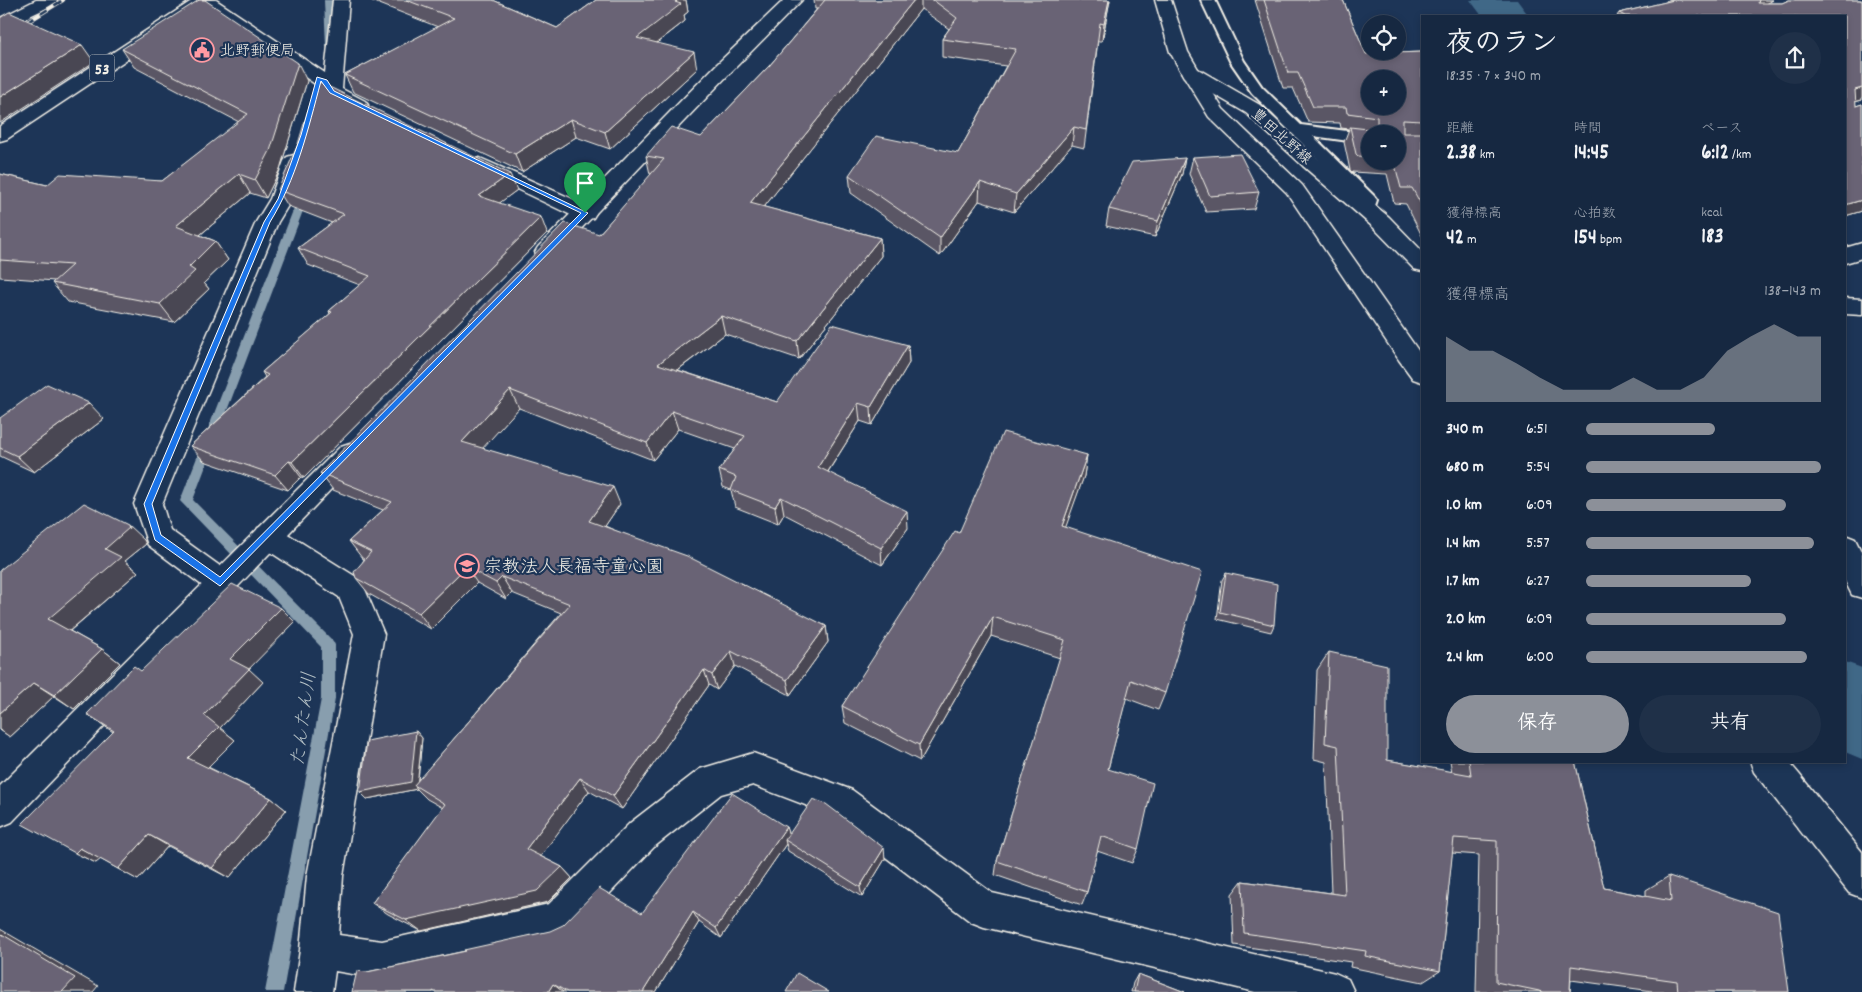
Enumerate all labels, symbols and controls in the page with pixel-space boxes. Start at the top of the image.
map controls [1361,15,1406,170]
button: locate [1361,15,1406,60]
text: 夜のラン [1446,26,1558,66]
button: share [1769,32,1821,84]
public building icon: 北野郵便局 [189,37,215,63]
place label: 北野郵便局 [220,41,295,63]
road number: 53 [90,54,114,82]
text: 18:35 · 7 × 340 m [1446,65,1541,88]
button: + [1361,70,1406,115]
street label: 豊田北野線 [1245,104,1316,171]
text: 距離 [1446,119,1474,139]
text: 時間 [1574,119,1602,139]
text: ペース [1701,119,1743,139]
button: − [1361,125,1406,170]
text: 2.38 [1446,139,1476,169]
text: 14:45 [1574,139,1609,169]
text: 6:12 [1701,139,1729,169]
text: km [1476,145,1495,165]
text: /km [1729,145,1751,165]
pin [564,162,606,213]
icon: arrive [571,169,599,197]
text: kcal [1701,203,1723,223]
text: 獲得標高 [1446,204,1502,224]
text: 心拍数 [1574,204,1616,224]
text: 183 [1701,223,1724,253]
text: 42 [1446,224,1464,254]
text: 154 [1574,224,1597,254]
text: m [1464,230,1477,250]
text: bpm [1597,230,1622,250]
text: 138–143 m [1764,280,1821,303]
text: 獲得標高 [1446,284,1510,307]
text: 340 m [1446,418,1483,441]
text: 6:51 [1526,418,1547,441]
text: 680 m [1446,456,1484,479]
text: 5:54 [1526,456,1550,479]
text: 1.0 km [1446,494,1482,517]
text: 6:09 [1526,494,1553,517]
text: 1.4 km [1446,532,1480,555]
text: 5:57 [1526,532,1550,555]
school or university icon: 宗教法人長福寺童心園 [454,553,480,579]
place label: 宗教法人長福寺童心園 [484,556,664,581]
text: 1.7 km [1446,570,1480,593]
text: 6:27 [1526,570,1550,593]
text: 2.0 km [1446,608,1486,631]
text: 6:09 [1526,608,1553,631]
text: 2.4 km [1446,646,1484,669]
text: 6:00 [1526,646,1554,669]
water label: たんたん川 [286,671,325,768]
button: 保存 [1446,695,1629,753]
button: 共有 [1639,695,1821,753]

